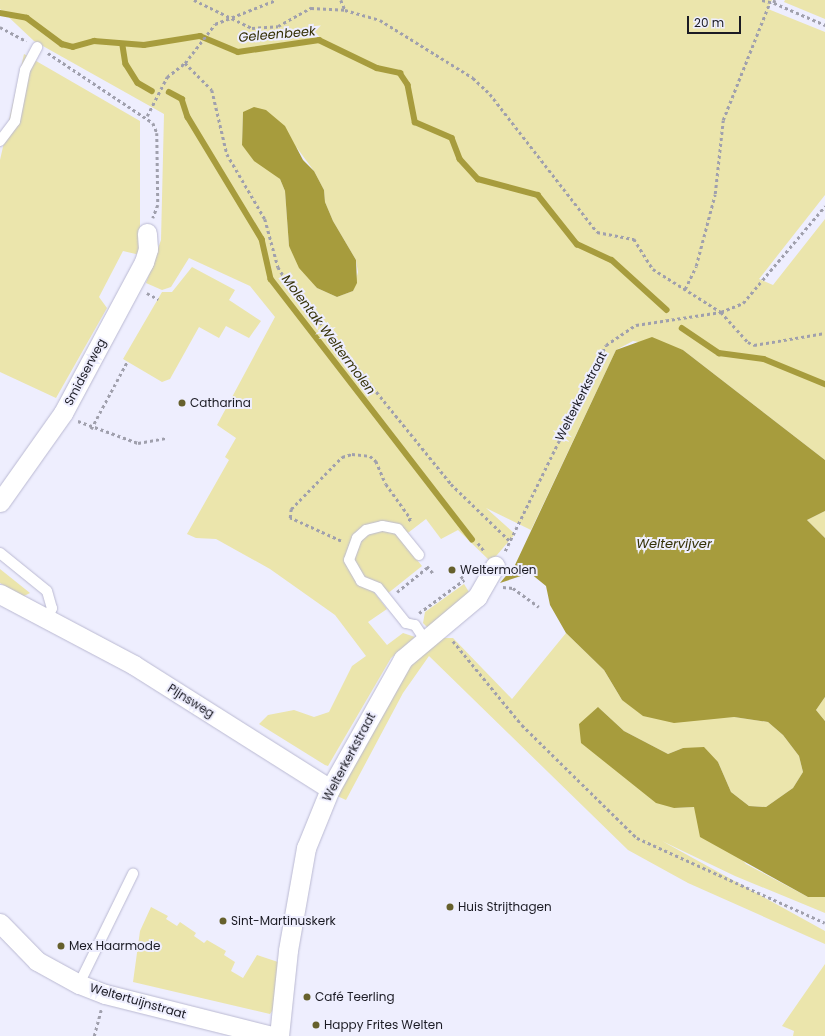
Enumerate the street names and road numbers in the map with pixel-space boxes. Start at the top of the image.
street label: Smidserweg [61,336,109,408]
street label: Welterkerkstraat [552,349,610,443]
street label: Pijnsweg [165,681,217,721]
street label: Welterkerkstraat [320,710,378,804]
street label: Weltertuijnstraat [88,980,188,1022]

